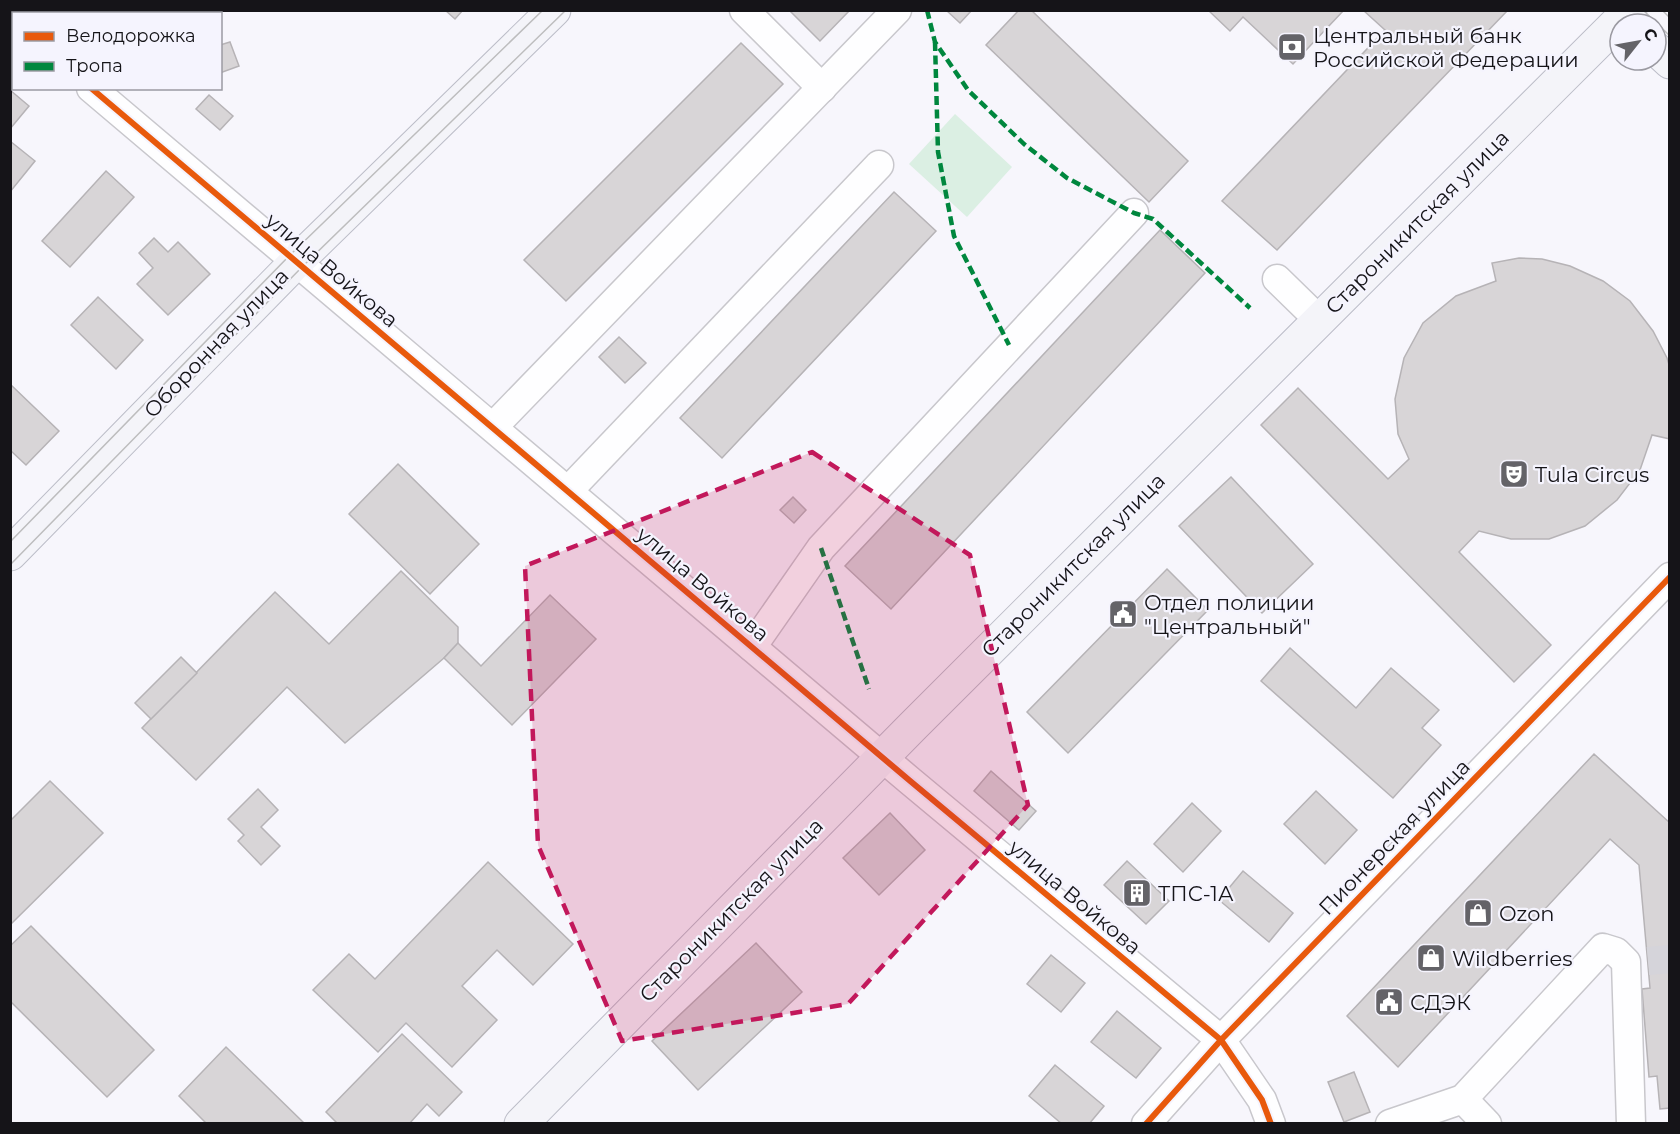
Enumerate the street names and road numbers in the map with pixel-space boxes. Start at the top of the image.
street label: Староникитская улица [1320,125,1514,319]
street label: улица Войкова [260,207,403,333]
street label: Оборонная улица [139,263,293,423]
street label: Староникитская улица [976,468,1170,662]
street label: улица Войкова [631,521,774,647]
street label: Пионерская улица [1313,754,1475,920]
street label: Староникитская улица [634,813,828,1007]
street label: улица Войкова [1003,834,1146,960]

